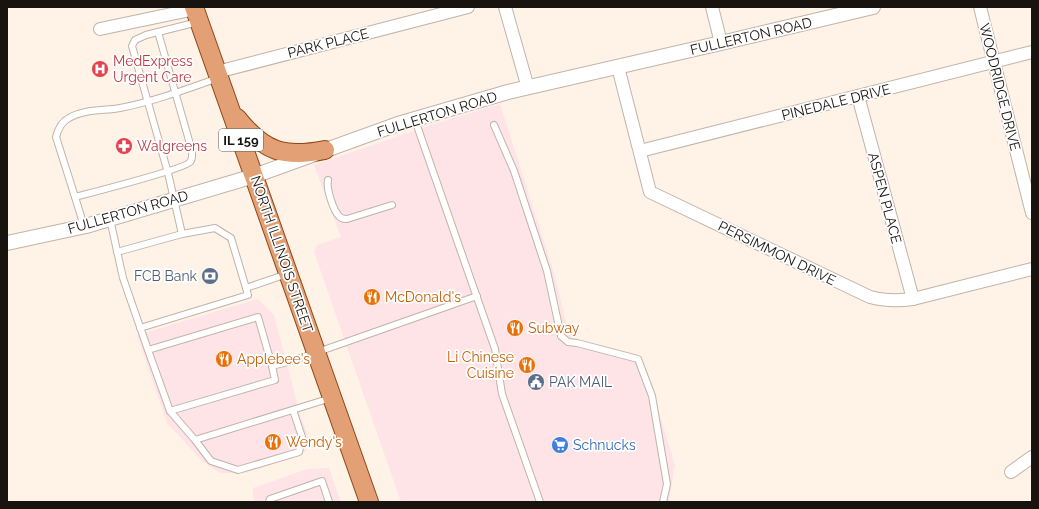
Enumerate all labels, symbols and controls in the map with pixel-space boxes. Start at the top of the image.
street label: FULLERTON ROAD [689,14,813,58]
street label: WOODRIDGE DRIVE [976,22,1024,152]
street label: PARK PLACE [286,25,370,61]
place label: MedExpress Urgent Care [113,53,193,85]
hospital icon: MedExpress Urgent Care [90,59,110,79]
street label: PINEDALE DRIVE [780,81,892,123]
street label: FULLERTON ROAD [375,88,499,140]
road number: IL 159 [219,129,263,151]
pharmacy icon: Walgreens [114,136,134,156]
place label: Walgreens [137,138,207,154]
street label: ASPEN PLACE [865,151,905,245]
street label: NORTH ILLINOIS STREET [248,174,317,335]
street label: FULLERTON ROAD [66,187,190,237]
street label: PERSIMMON DRIVE [716,218,838,288]
bank icon: FCB Bank [200,266,220,286]
place label: FCB Bank [134,268,198,284]
restaurant icon: McDonald's [362,287,382,307]
place label: McDonald's [385,289,461,305]
restaurant icon: Subway [505,318,525,338]
place label: Subway [528,320,580,336]
restaurant icon: Applebee's [214,349,234,369]
place label: Li Chinese Cuisine [447,349,514,381]
place label: Applebee's [237,351,310,367]
restaurant icon: Li Chinese Cuisine [517,355,537,375]
public building icon: PAK MAIL [526,372,546,392]
place label: PAK MAIL [549,374,612,390]
restaurant icon: Wendy's [263,432,283,452]
place label: Wendy's [286,434,342,450]
supermarket icon: Schnucks [550,435,570,455]
place label: Schnucks [573,437,636,453]

